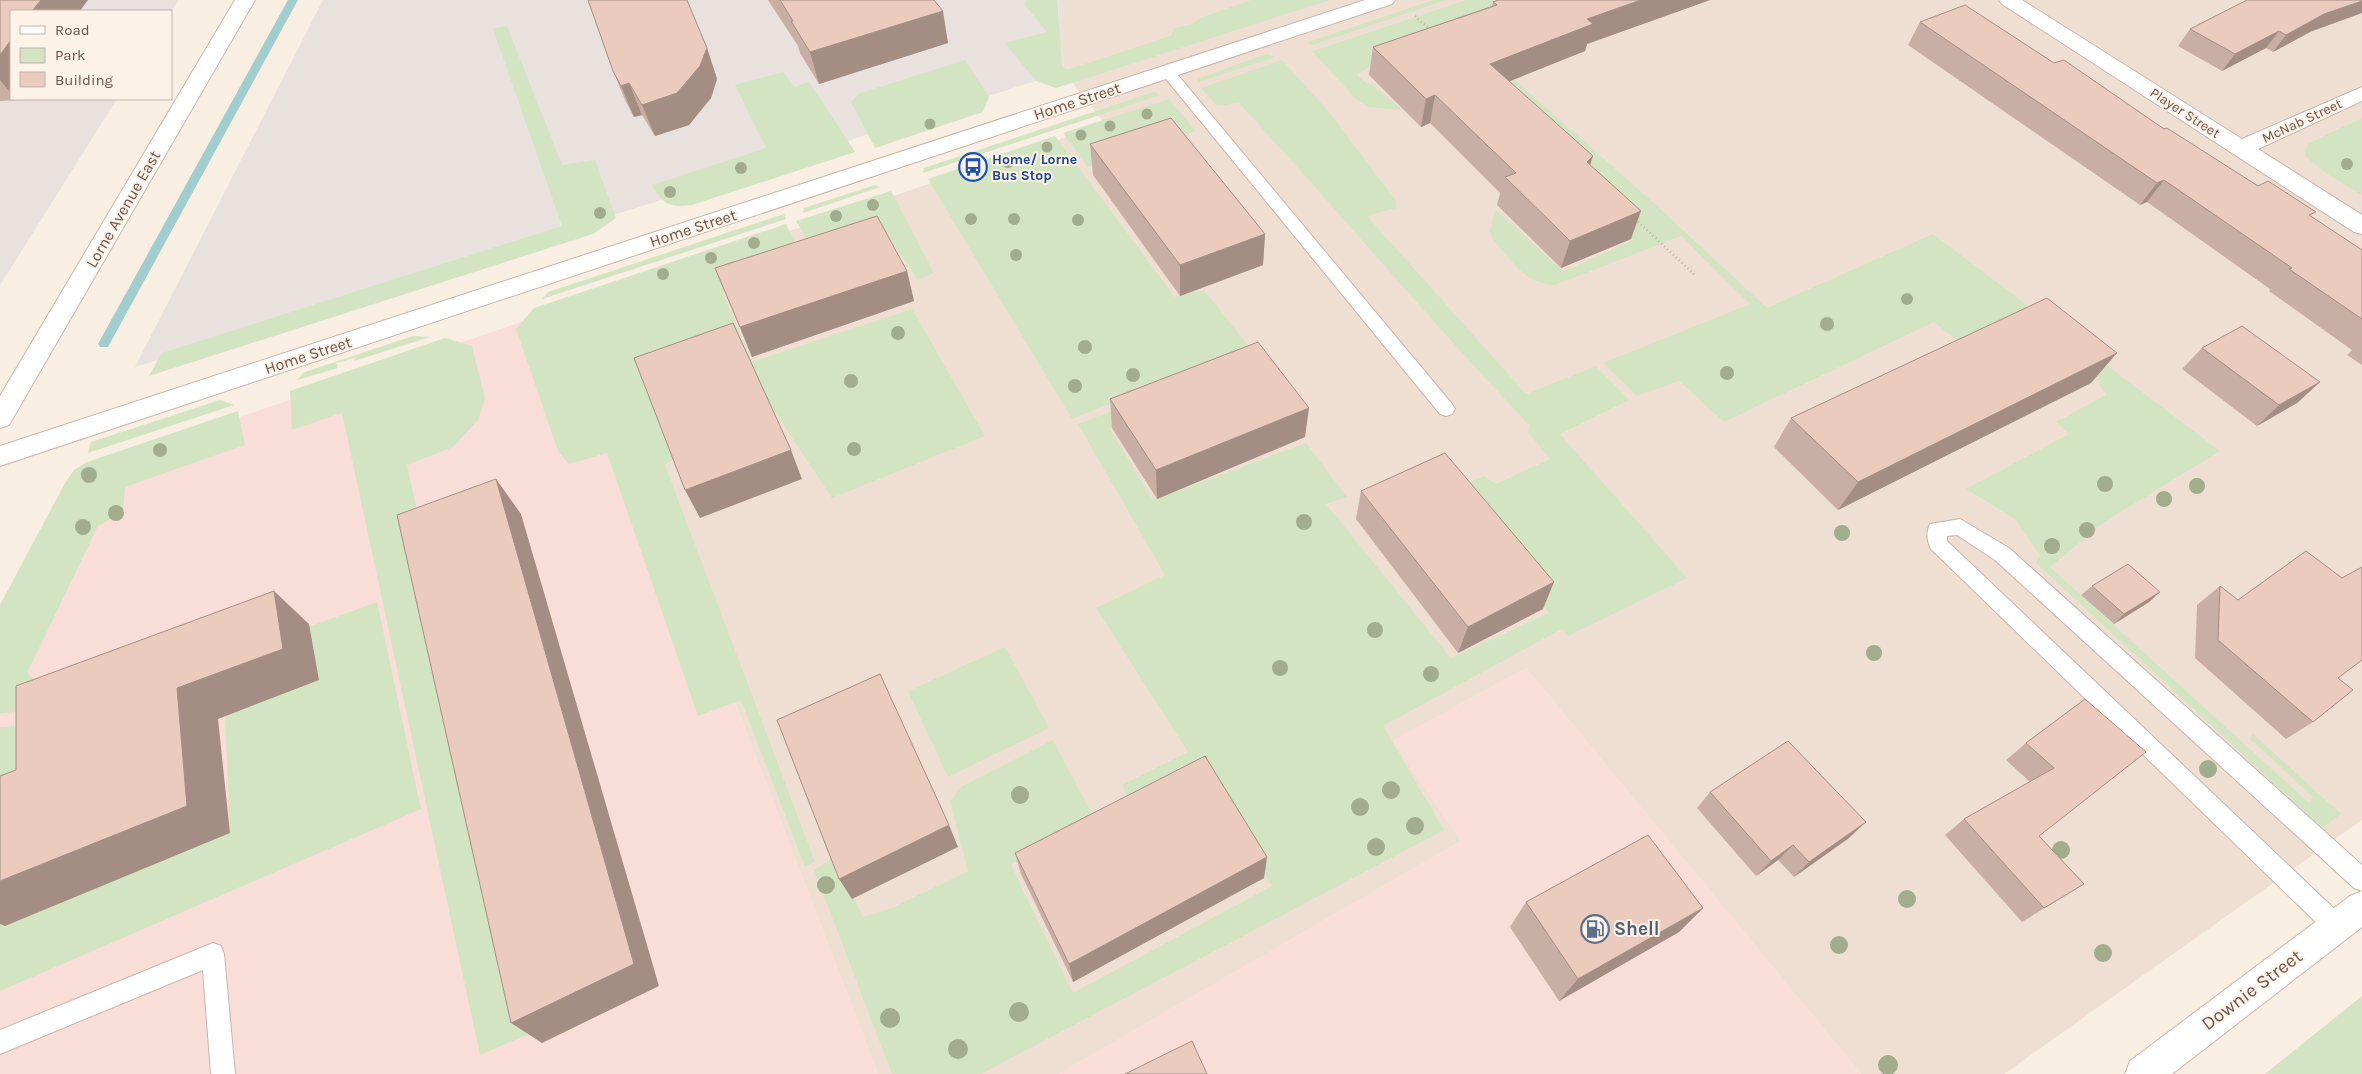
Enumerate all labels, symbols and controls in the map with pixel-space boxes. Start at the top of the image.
legend [10,10,172,100]
text: Road [55,21,90,39]
text: Park [55,46,85,64]
text: Building [55,71,113,89]
street label: Home Street [1031,78,1123,124]
street label: Player Street [2147,84,2223,142]
street label: McNab Street [2259,95,2345,147]
street label: Lorne Avenue East [82,147,164,271]
place label: Home/ Lorne Bus Stop [992,151,1077,184]
bus stop icon: Home/ Lorne Bus Stop [958,152,988,182]
street label: Home Street [647,205,739,251]
street label: Home Street [262,332,354,378]
fuel station icon: Shell [1580,914,1610,944]
place label: Shell [1614,918,1660,940]
street label: Downie Street [2197,945,2307,1035]

